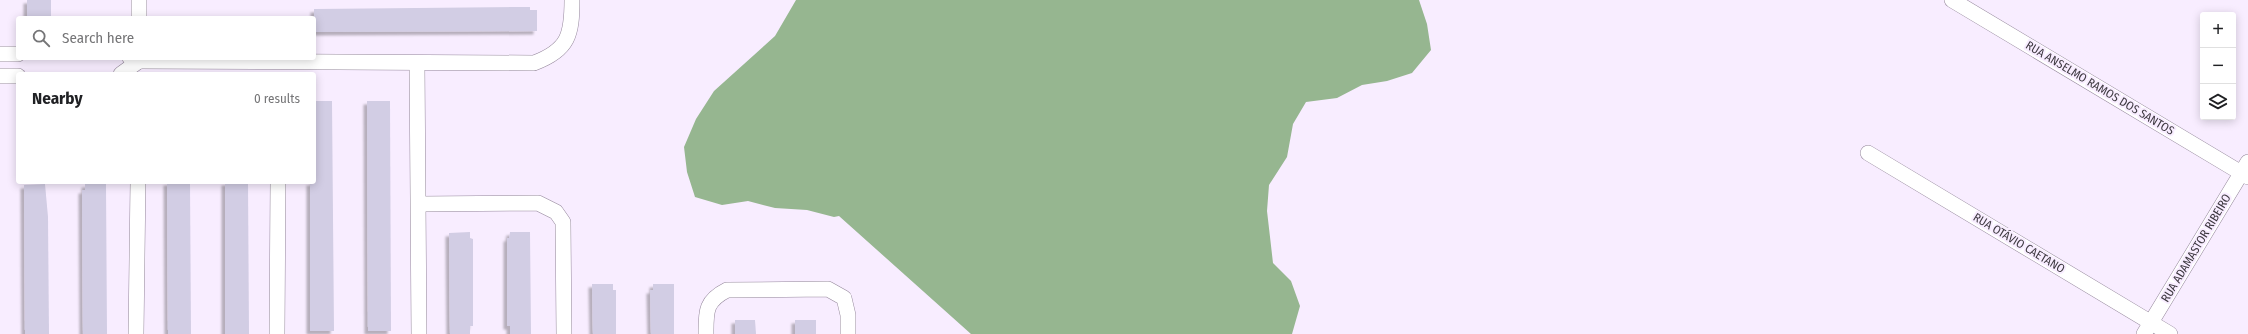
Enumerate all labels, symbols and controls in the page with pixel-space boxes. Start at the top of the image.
map controls [2200,12,2236,120]
button: + [2200,12,2236,48]
search box [16,16,316,60]
icon: search [30,27,52,49]
text: Search here [62,29,134,47]
street label: RUA ANSELMO RAMOS DOS SANTOS [2023,38,2177,138]
button: − [2200,48,2236,84]
button: layers [2200,84,2236,120]
text: Nearby [32,88,83,109]
text: 0 results [254,91,300,106]
street label: RUA ADAMASTOR RIBEIRO [2158,191,2234,305]
street label: RUA OTÁVIO CAETANO [1971,209,2068,276]

